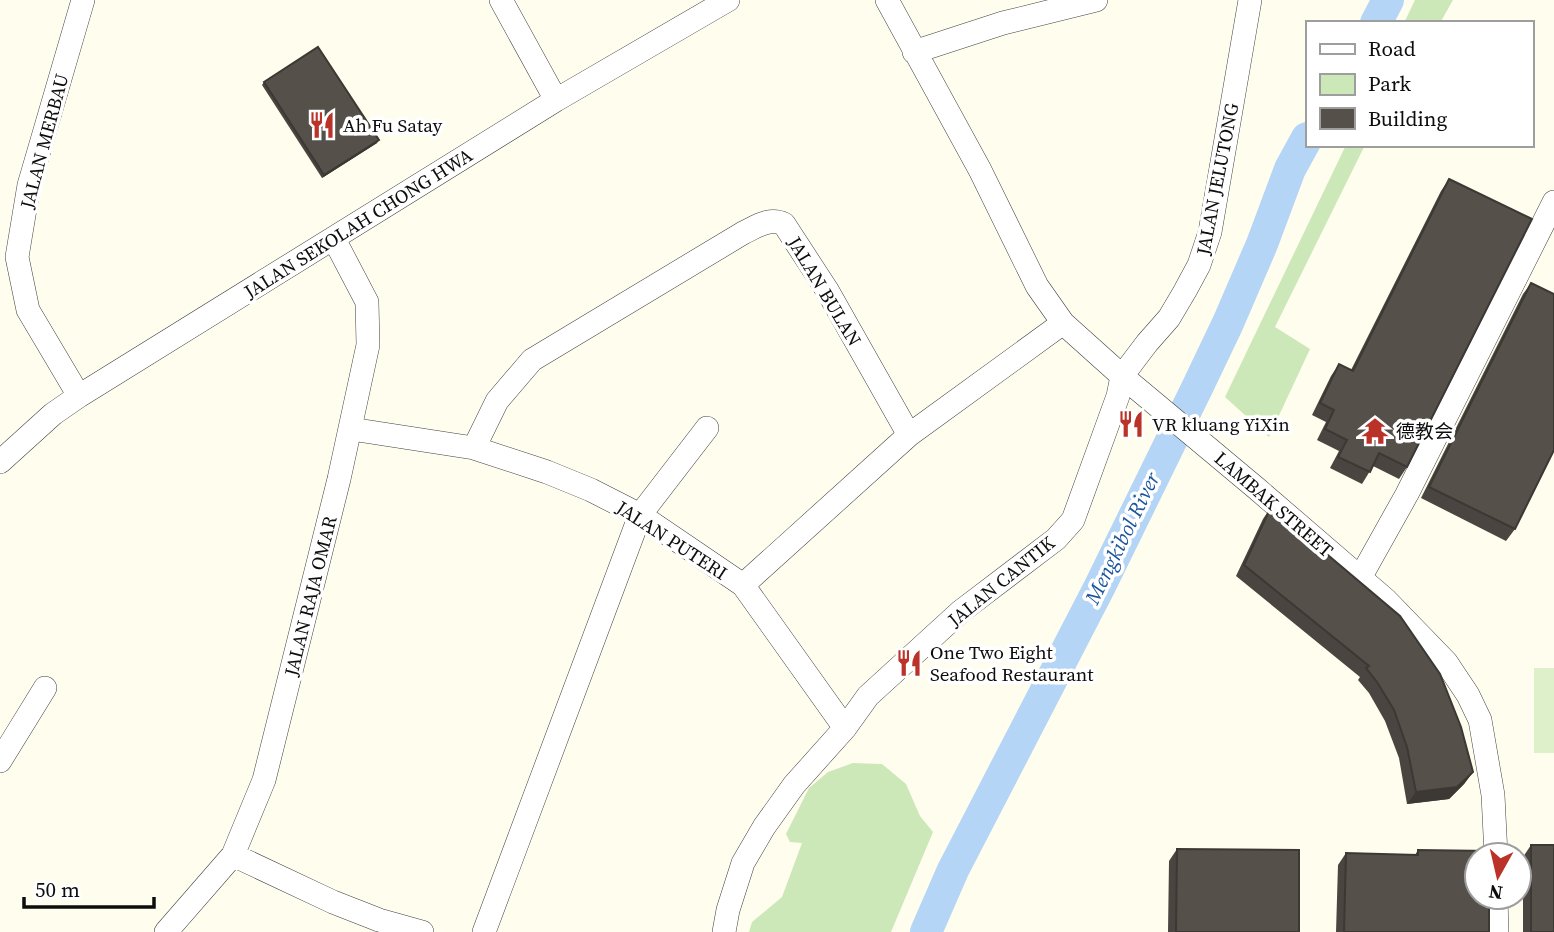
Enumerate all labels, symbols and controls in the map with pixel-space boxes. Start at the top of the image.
legend [1306,21,1533,147]
text: Road [1368,34,1416,63]
text: Park [1368,69,1412,98]
street label: JALAN MERBAU [13,71,75,212]
street label: JALAN JELUTONG [1189,101,1244,258]
text: Building [1368,104,1447,133]
restaurant icon: Ah Fu Satay [307,110,337,140]
place label: Ah Fu Satay [343,112,443,138]
street label: JALAN SEKOLAH CHONG HWA [238,142,477,305]
street label: JALAN BULAN [782,231,868,351]
restaurant icon: VR kluang YiXin [1116,409,1146,439]
place label: VR kluang YiXin [1152,411,1290,437]
temple icon: 德教会 [1360,416,1390,446]
place label: 德教会 [1396,418,1453,444]
street label: LAMBAK STREET [1209,445,1339,563]
water label: Mengkibol River [1077,467,1167,610]
street label: JALAN PUTERI [611,494,733,586]
street label: JALAN RAJA OMAR [277,513,343,680]
street label: JALAN CANTIK [941,530,1060,633]
place label: One Two Eight Seafood Restaurant [930,639,1094,687]
restaurant icon: One Two Eight Seafood Restaurant [894,648,924,678]
north arrow [1463,841,1533,911]
scale bar [24,866,154,910]
text: 50 m [35,875,80,904]
text: N [1487,879,1504,907]

